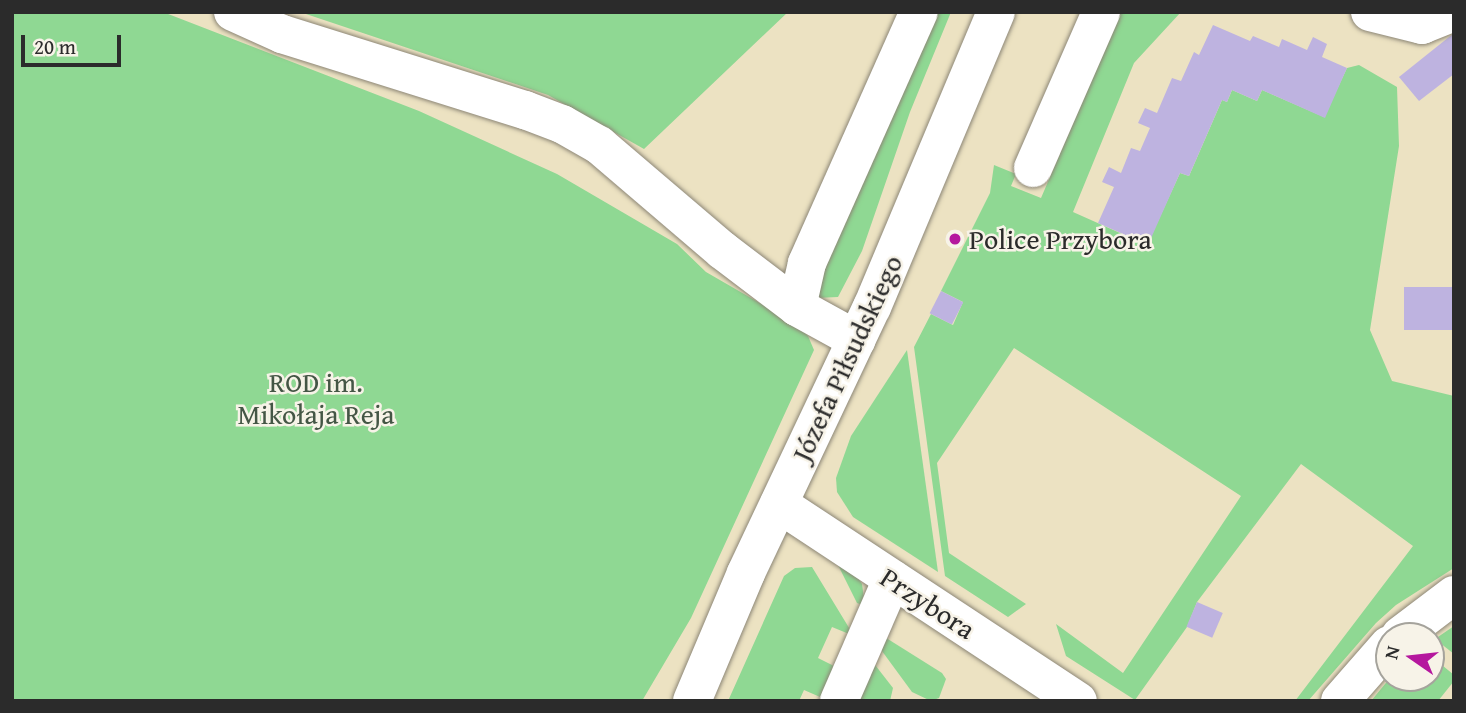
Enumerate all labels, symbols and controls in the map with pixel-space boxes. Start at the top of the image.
scale bar [24,21,124,65]
text: 20 m [34,31,76,62]
place label: Police Przybora [969,222,1152,256]
marker: Police Przybora [947,231,963,247]
street label: Józefa Piłsudskiego [784,250,910,466]
park label: ROD im. Mikołaja Reja [237,365,395,431]
street label: Przybora [874,560,982,646]
north arrow [1375,622,1445,692]
text: N [1376,643,1407,662]

